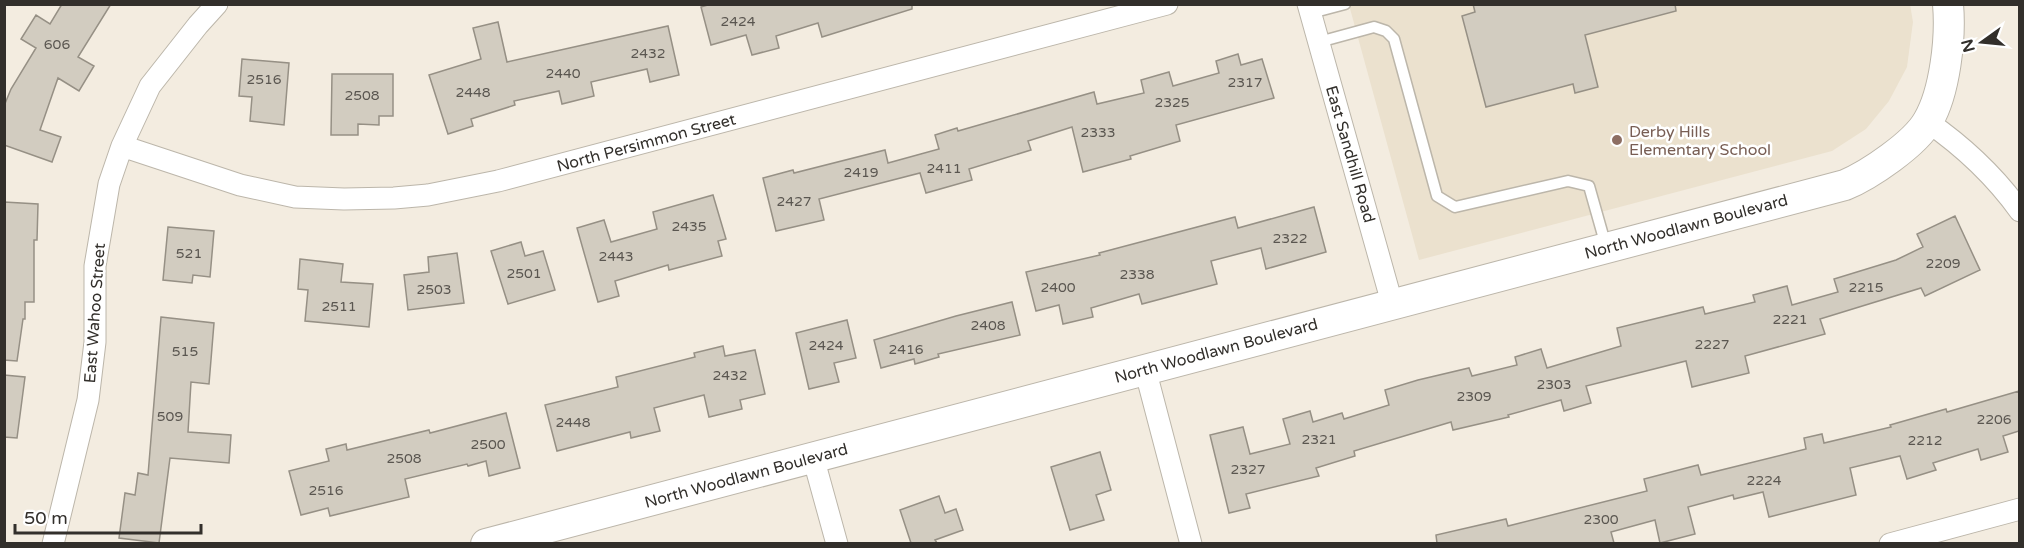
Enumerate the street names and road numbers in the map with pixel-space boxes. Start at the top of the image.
street label: East Sandhill Road [1321,83,1379,225]
street label: North Persimmon Street [555,109,738,177]
street label: North Woodlawn Boulevard [1582,190,1790,264]
street label: East Wahoo Street [80,242,110,384]
street label: North Woodlawn Boulevard [1112,314,1320,388]
street label: North Woodlawn Boulevard [642,439,850,513]

